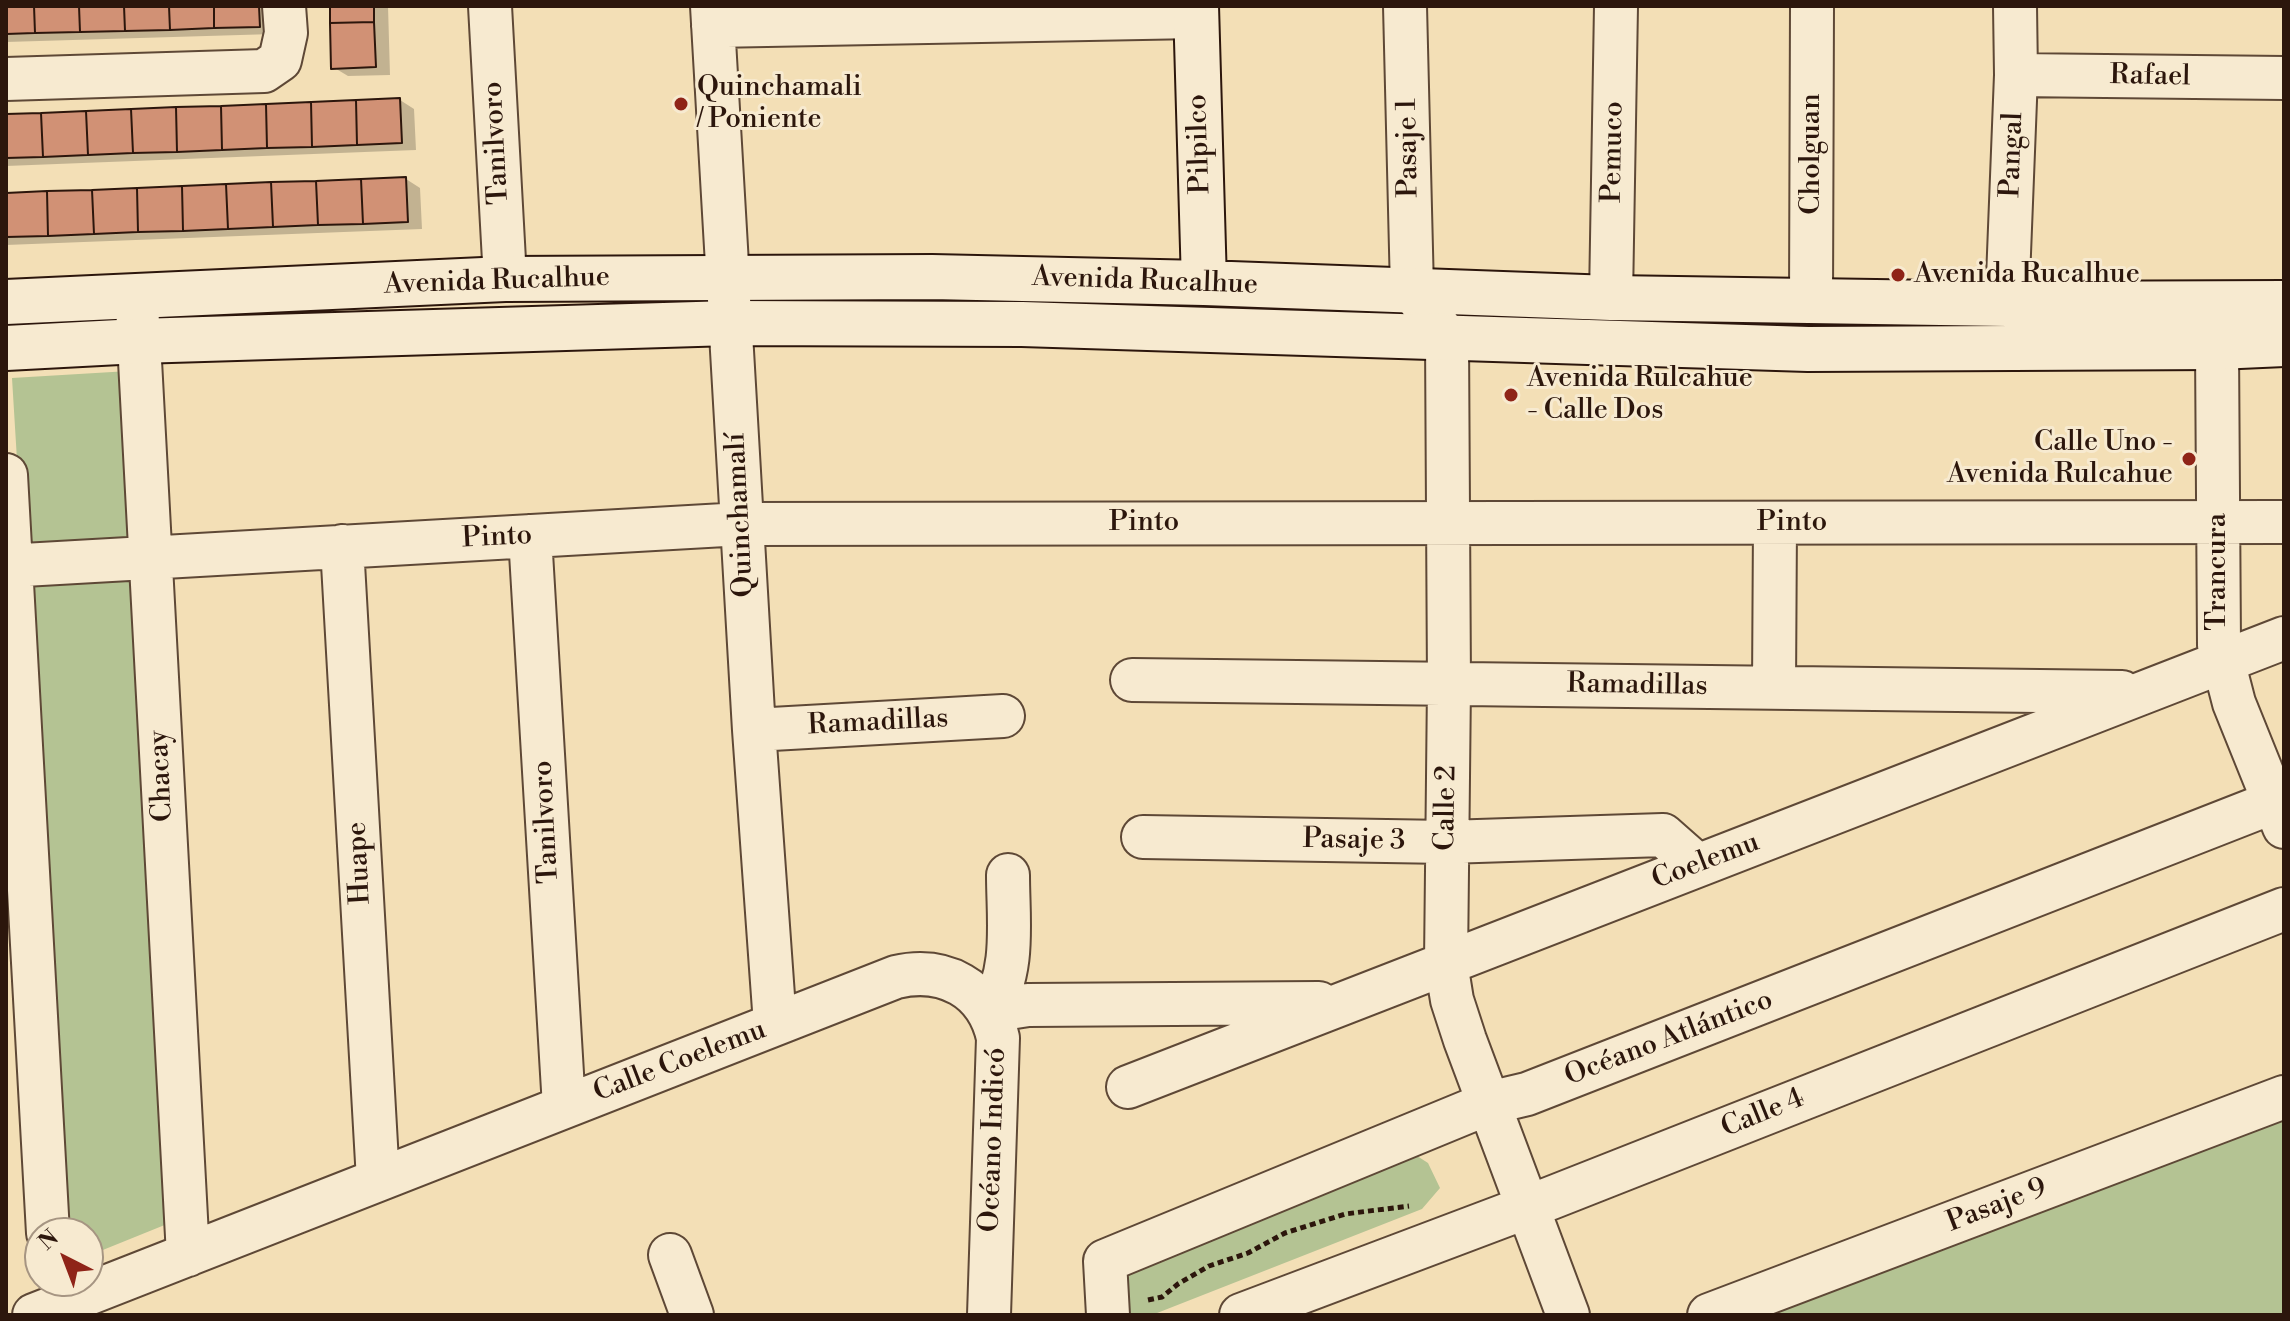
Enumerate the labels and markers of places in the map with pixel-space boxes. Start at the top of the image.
place label: Quinchamali / Poniente [697,71,862,137]
marker: Quinchamali / Poniente [672,95,690,113]
place label: Avenida Rucalhue [1914,258,2140,292]
marker: Avenida Rucalhue [1889,266,1907,284]
place label: Avenida Rulcahue - Calle Dos [1527,362,1753,428]
marker: Avenida Rulcahue - Calle Dos [1502,386,1520,404]
place label: Calle Uno - Avenida Rulcahue [1947,426,2173,492]
marker: Calle Uno - Avenida Rulcahue [2180,450,2198,468]

